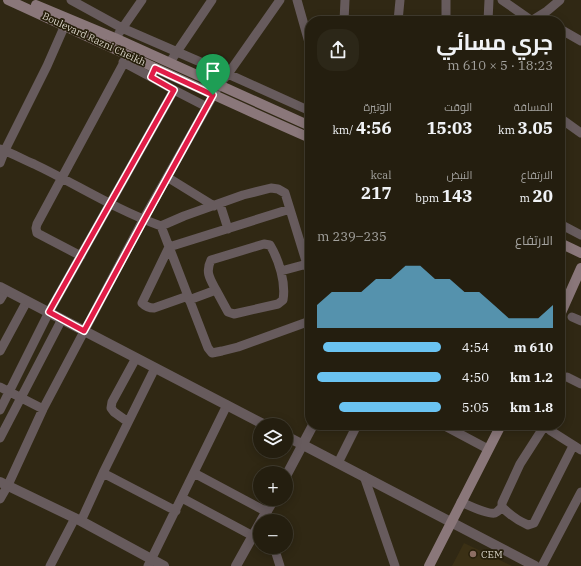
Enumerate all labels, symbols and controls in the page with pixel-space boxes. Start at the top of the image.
street label: Boulevard Razni Cheikh [40,9,148,69]
text: جري مسائي [436,27,553,56]
button: share [317,29,359,71]
pin [196,54,230,95]
text: 18:23 · 5 × 610 m [447,57,553,74]
icon: arrive [202,60,224,82]
text: الوتيرة [363,100,392,114]
text: الوقت [444,100,472,114]
text: المسافة [514,100,553,114]
text: 4:56 [356,117,392,139]
text: 15:03 [426,117,472,139]
text: 3.05 [518,117,553,139]
text: /km [332,123,356,137]
text: km [498,123,518,137]
text: kcal [370,168,392,182]
text: النبض [446,168,472,182]
text: الارتفاع [521,168,553,182]
text: 217 [361,182,392,204]
text: 143 [442,185,472,207]
text: 20 [533,185,553,207]
text: bpm [415,191,442,205]
text: m [520,191,533,205]
text: 235–239 m [317,228,387,245]
text: الارتفاع [515,232,553,249]
text: 4:54 [462,339,489,356]
text: 610 m [514,339,553,356]
text: 4:50 [462,369,489,386]
text: 1.2 km [510,369,553,386]
text: 5:05 [462,399,489,416]
text: 1.8 km [510,399,553,416]
map controls [253,418,293,554]
button: layers [253,418,293,458]
button: + [253,466,293,506]
button: − [253,514,293,554]
place label: CEM [481,548,503,561]
marker: CEM [468,549,478,559]

